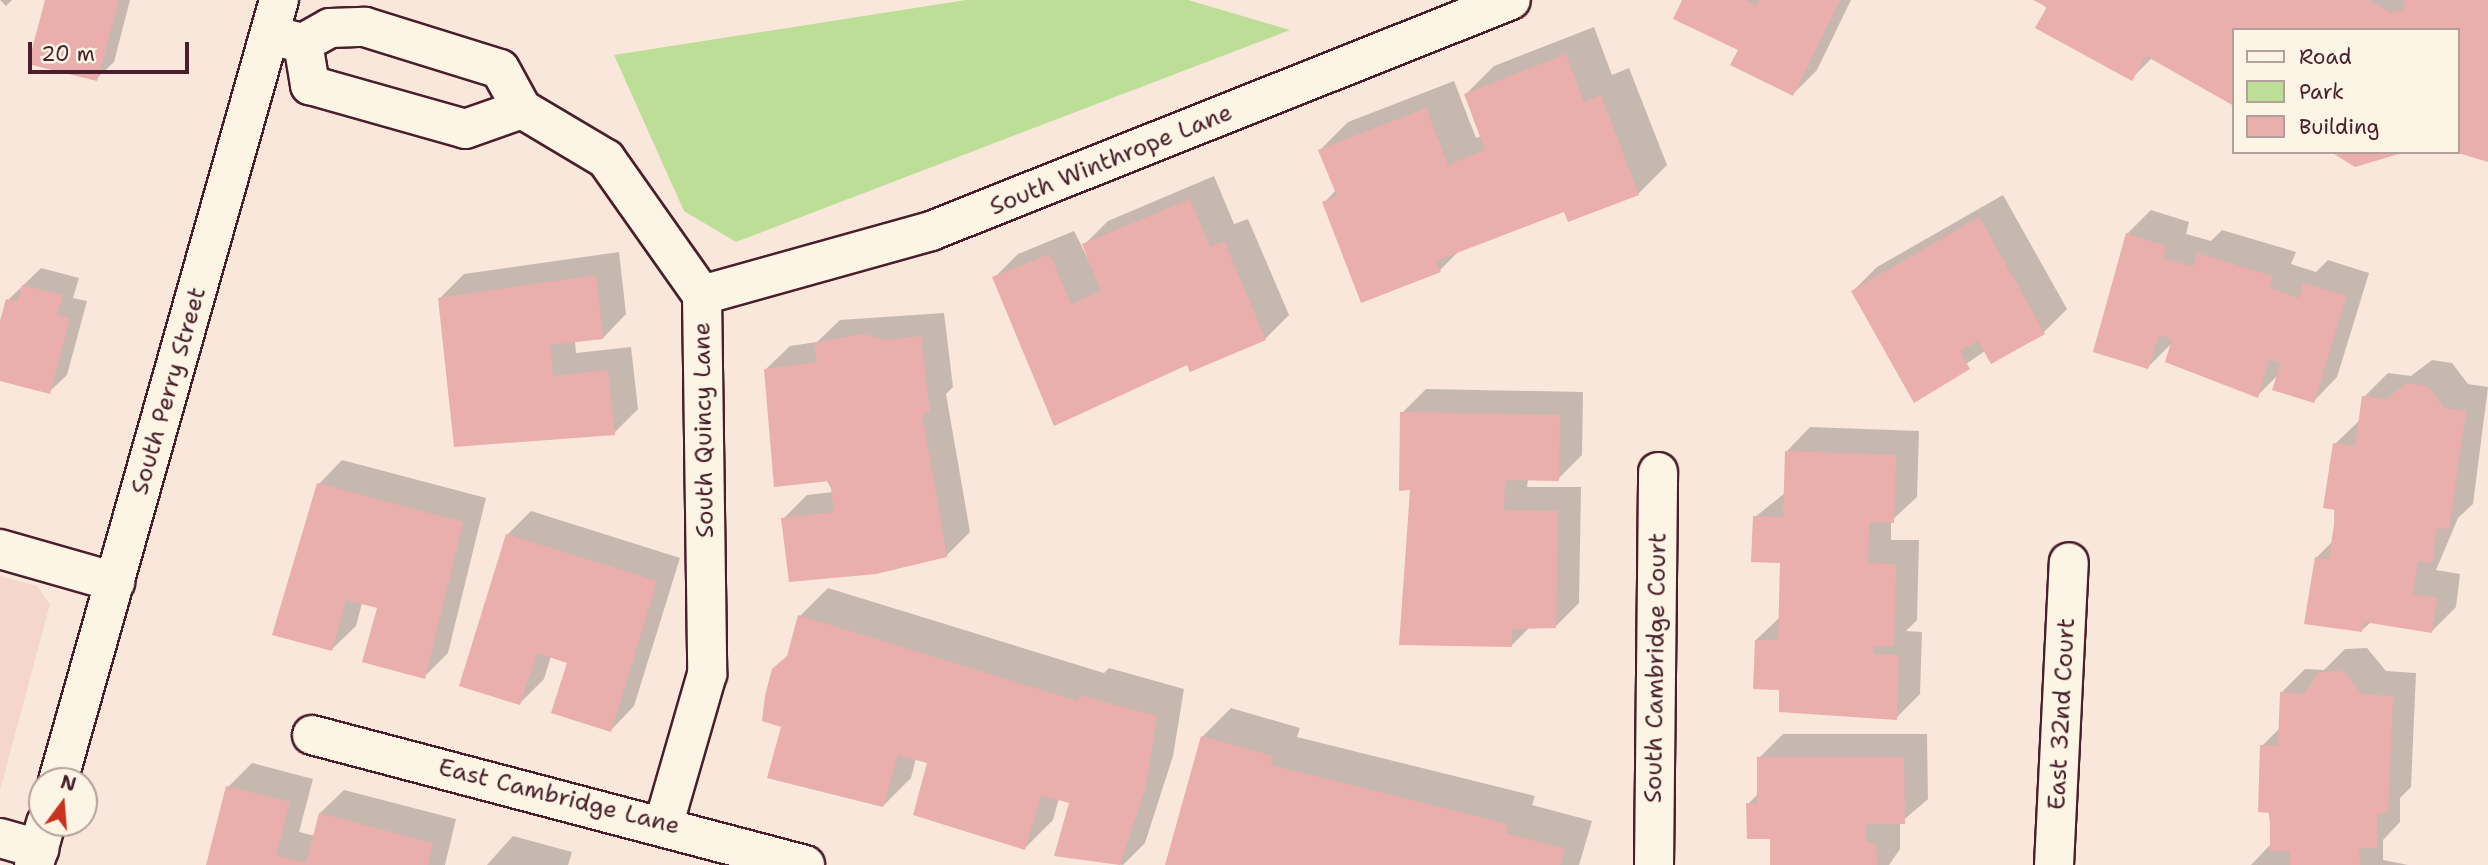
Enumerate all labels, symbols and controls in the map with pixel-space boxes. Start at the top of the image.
scale bar [32,28,192,72]
legend [2232,28,2460,154]
text: 20 m [41,40,95,68]
text: Road [2299,43,2352,71]
text: Park [2299,78,2344,106]
street label: South Winthrope Lane [986,98,1236,222]
text: Building [2299,113,2379,141]
street label: South Perry Street [126,284,212,498]
street label: South Quincy Lane [688,322,720,538]
street label: South Cambridge Court [1639,533,1673,803]
street label: East 32nd Court [2043,617,2081,811]
street label: East Cambridge Lane [435,753,683,841]
north arrow [28,767,98,837]
text: N [58,769,79,797]

